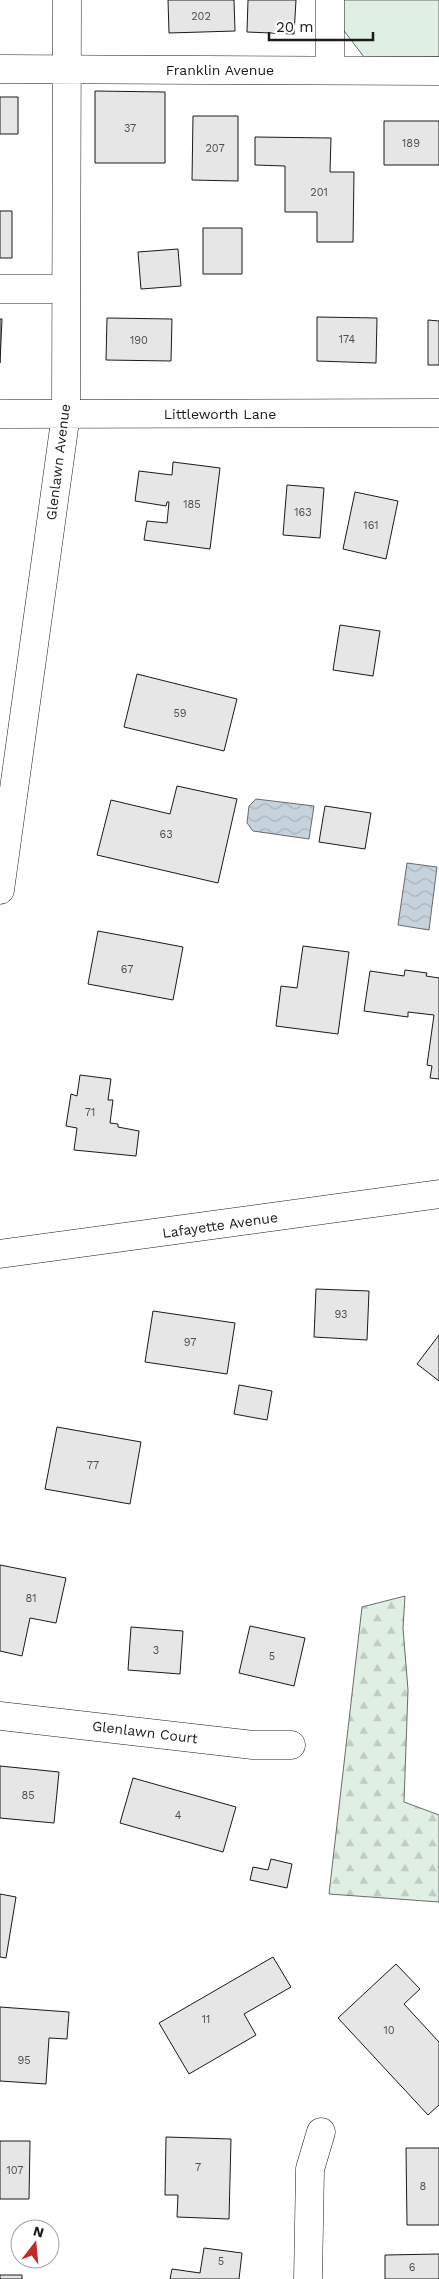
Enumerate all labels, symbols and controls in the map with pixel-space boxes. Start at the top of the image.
house number: 202 [191,10,211,23]
scale bar [269,10,373,42]
text: 20 m [276,18,314,36]
street label: Franklin Avenue [166,62,274,78]
house number: 37 [124,122,136,135]
house number: 189 [402,137,420,150]
house number: 207 [205,142,225,155]
house number: 201 [310,186,328,199]
house number: 174 [339,333,355,346]
house number: 190 [130,334,148,347]
street label: Glenlawn Avenue [43,403,73,521]
street label: Littleworth Lane [164,406,276,422]
house number: 185 [183,498,201,511]
house number: 163 [294,506,312,519]
house number: 161 [363,519,379,532]
house number: 59 [173,707,187,720]
house number: 63 [159,828,173,841]
house number: 67 [121,963,133,976]
house number: 71 [85,1106,95,1119]
street label: Lafayette Avenue [161,1209,279,1241]
house number: 93 [335,1308,347,1321]
house number: 97 [184,1336,196,1349]
house number: 77 [87,1459,99,1472]
house number: 81 [25,1592,37,1605]
house number: 3 [153,1644,159,1657]
house number: 5 [269,1650,275,1663]
street label: Glenlawn Court [91,1718,199,1746]
house number: 85 [21,1789,35,1802]
house number: 4 [175,1809,182,1822]
house number: 11 [202,2013,210,2026]
house number: 10 [383,2024,395,2037]
house number: 95 [17,2054,31,2067]
house number: 7 [195,2161,201,2174]
house number: 107 [6,2164,24,2177]
house number: 8 [420,2180,427,2193]
north arrow [10,2219,60,2269]
text: N [31,2222,46,2241]
house number: 5 [218,2255,224,2268]
house number: 6 [409,2261,416,2274]

